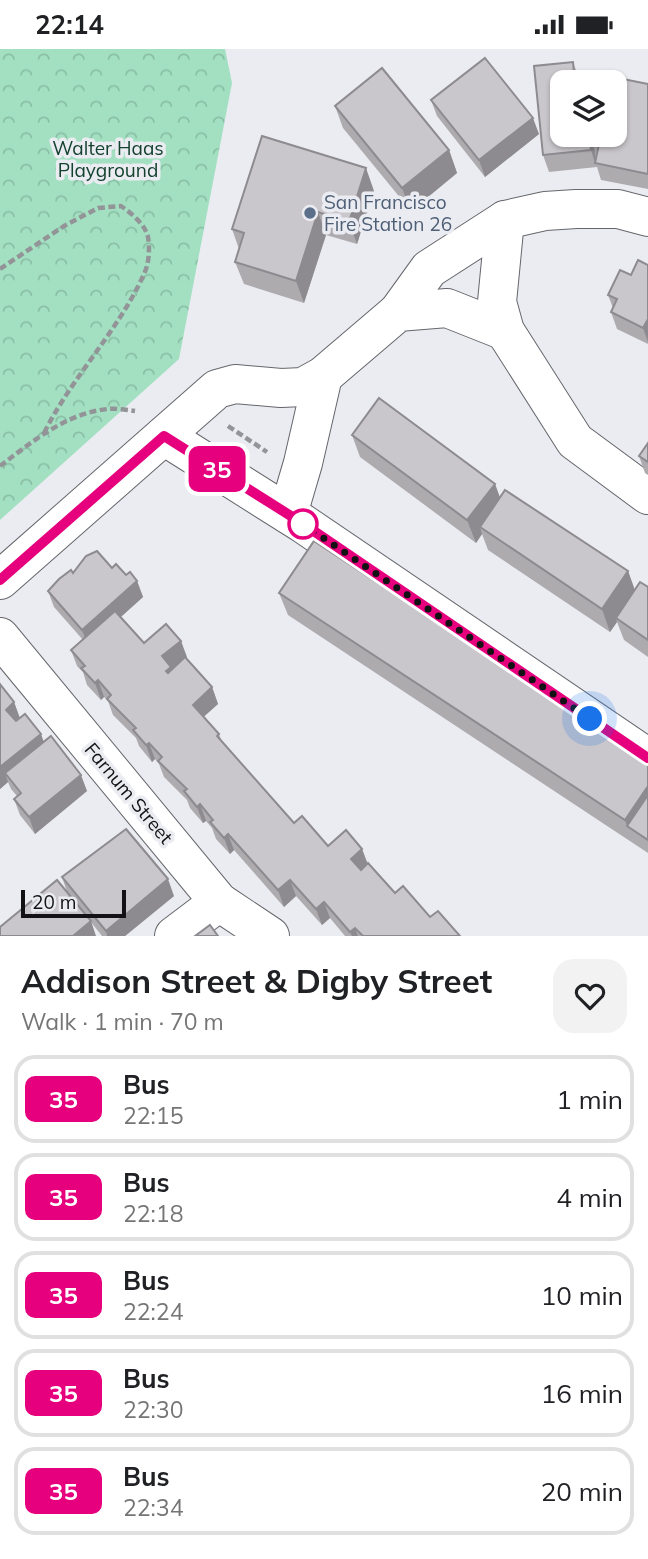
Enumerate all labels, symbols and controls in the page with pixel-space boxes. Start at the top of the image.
text: 22:14 [35,8,104,41]
map controls [550,70,627,147]
button: layers [550,70,627,147]
park label: Walter Haas Playground [52,136,164,182]
place label: San Francisco Fire Station 26 [324,190,452,236]
marker: San Francisco Fire Station 26 [302,205,318,221]
line badge: 35 [186,446,248,492]
text: 35 [203,454,231,484]
unlabelled marker [288,509,318,539]
your location [572,701,607,736]
street label: Farnum Street [80,737,179,849]
scale bar [21,887,126,919]
text: 20 m [32,890,76,914]
button: heart [553,959,627,1033]
text: Addison Street & Digby Street [21,960,492,1001]
text: Walk · 1 min · 70 m [21,1007,224,1036]
text: Bus [123,1068,169,1101]
text: 1 min [556,1083,623,1116]
text: 35 [49,1084,78,1114]
text: 22:15 [123,1101,183,1130]
text: Bus [123,1166,169,1199]
text: 4 min [556,1181,623,1214]
text: 35 [49,1182,78,1212]
text: 22:18 [123,1199,183,1228]
text: Bus [123,1264,169,1297]
text: 10 min [541,1279,623,1312]
text: 35 [49,1280,78,1310]
text: 22:24 [123,1297,183,1326]
text: Bus [123,1362,169,1395]
text: 16 min [541,1377,623,1410]
text: 35 [49,1378,78,1408]
text: 22:30 [123,1395,183,1424]
text: Bus [123,1460,169,1493]
text: 20 min [541,1475,623,1508]
text: 35 [49,1476,78,1506]
text: 22:34 [123,1493,183,1522]

